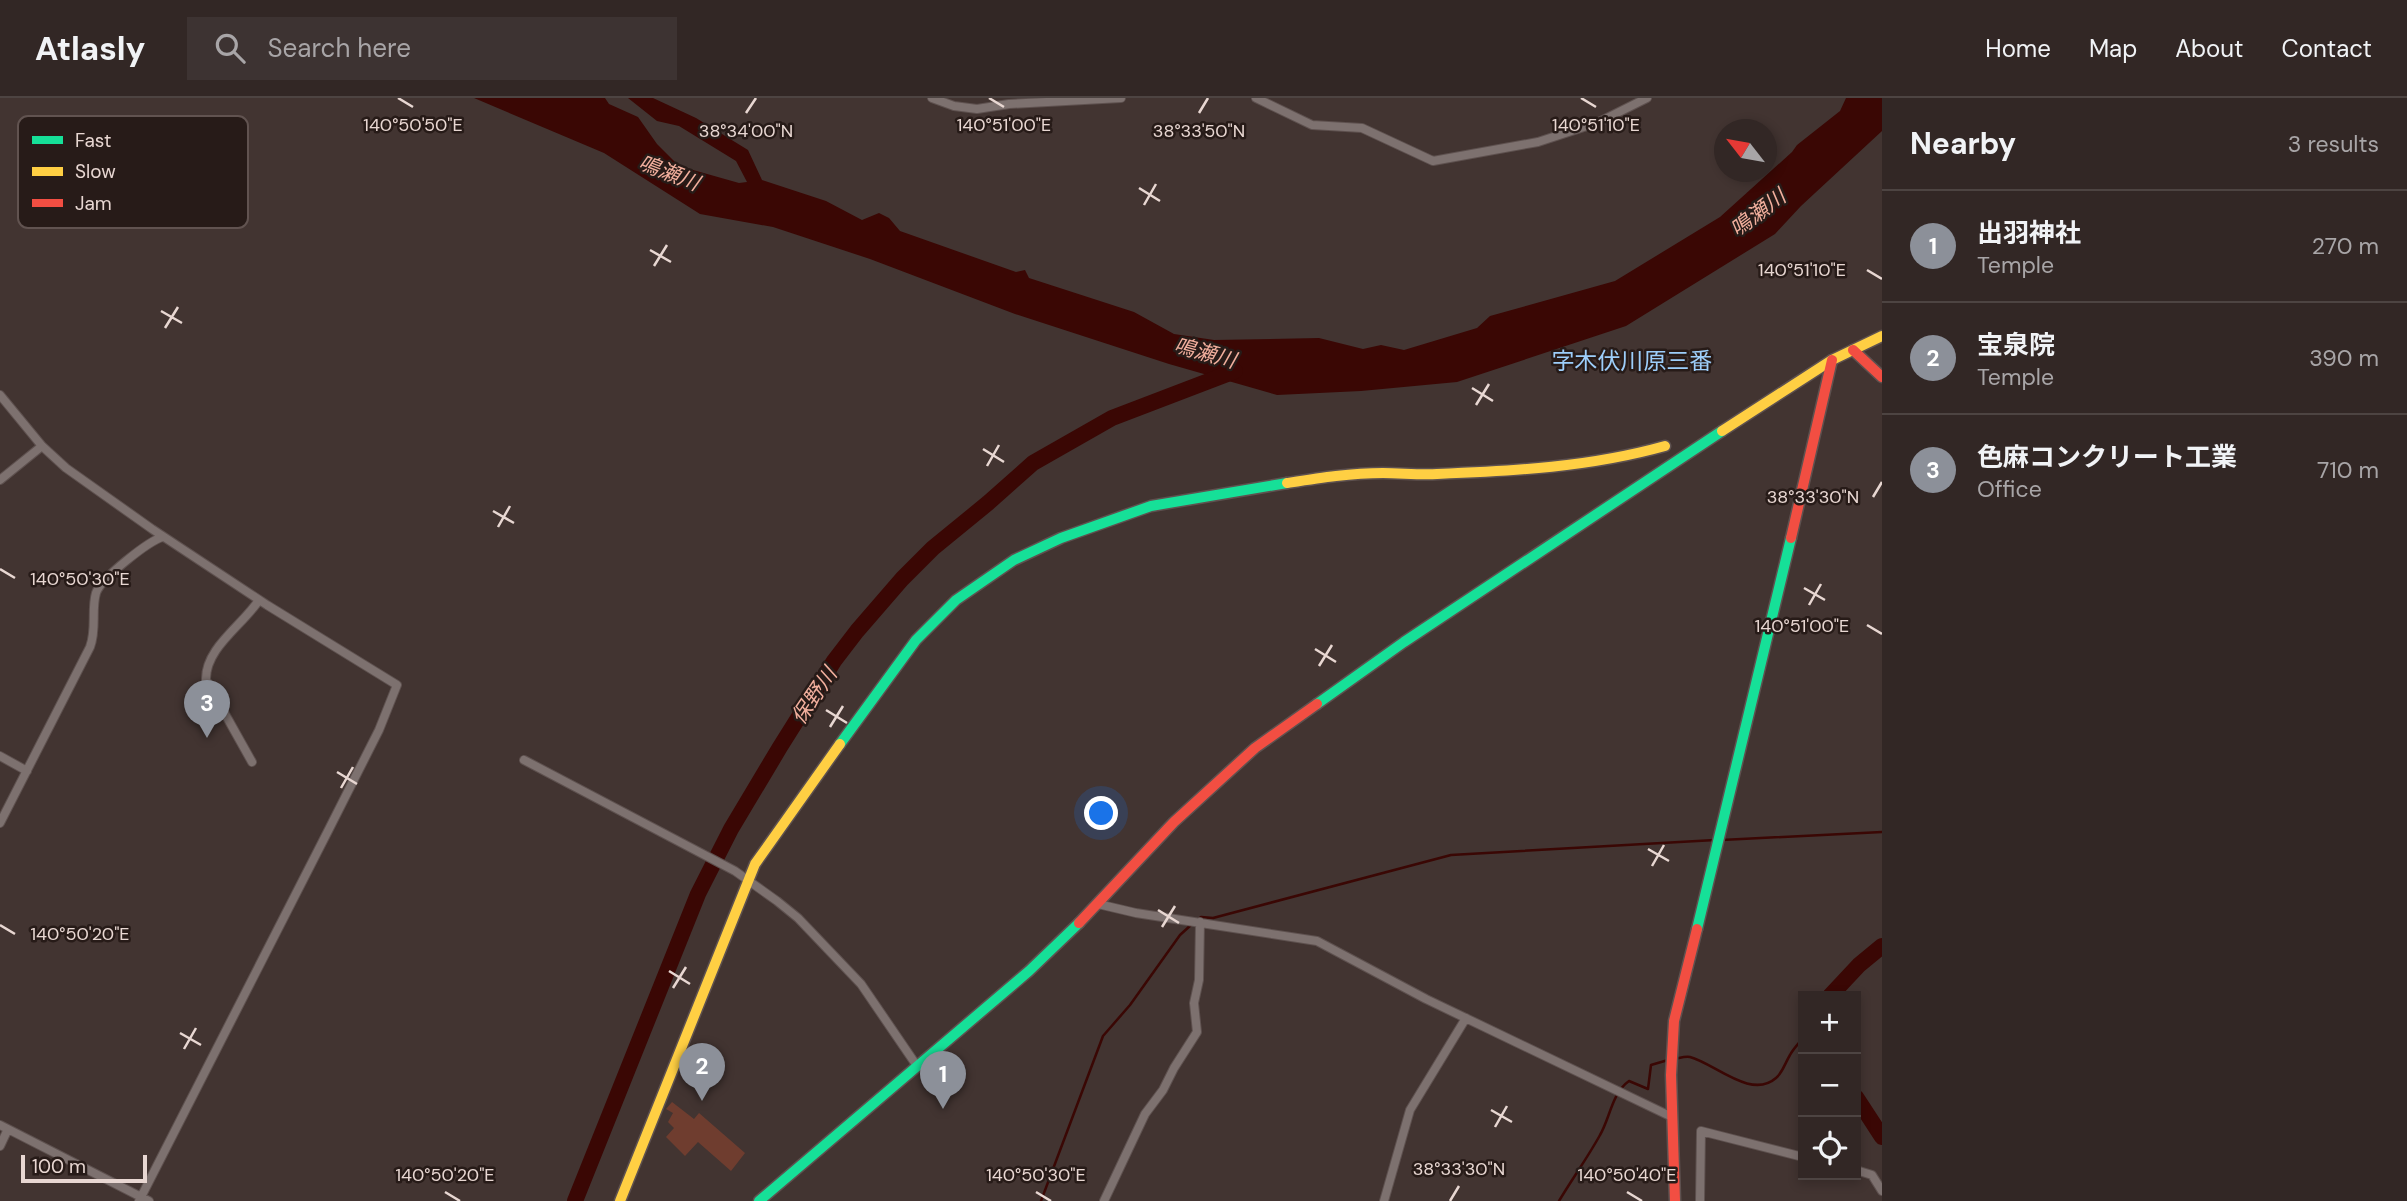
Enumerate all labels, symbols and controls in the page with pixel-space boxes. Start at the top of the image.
search box [187,17,677,80]
text: Atlasly [35,27,145,70]
icon: search [211,29,249,67]
text: Search here [267,31,411,65]
text: Home [1985,33,2051,64]
text: Map [2089,33,2137,64]
text: About [2175,33,2244,64]
text: Contact [2282,33,2372,64]
text: 140°50'50"E [363,113,463,137]
text: 140°51'00"E [957,113,1051,137]
text: 140°51'10"E [1552,113,1640,137]
legend [18,116,248,228]
text: 38°34'00"N [699,119,793,143]
text: 38°33'50"N [1153,119,1245,143]
north arrow [1714,119,1777,182]
text: Nearby [1910,124,2016,163]
text: Fast [75,128,111,153]
text: 3 results [2288,129,2379,159]
water label: 鳴瀬川 [635,149,705,198]
text: Slow [75,159,116,184]
water label: 鳴瀬川 [1724,182,1793,243]
text: Jam [75,191,112,216]
text: 出羽神社 [1977,216,2081,250]
text: 1 [1929,231,1937,261]
text: 270 m [2312,231,2379,261]
text: Temple [1977,250,2054,280]
text: 140°51'10"E [1758,258,1846,282]
text: 宝泉院 [1977,328,2055,362]
water label: 鳴瀬川 [1171,331,1241,375]
text: 2 [1926,343,1940,373]
text: 390 m [2309,343,2379,373]
district label: 字木伏川原三番 [1552,346,1713,376]
text: Temple [1977,362,2054,392]
text: 色麻コンクリート工業 [1977,440,2237,474]
text: 3 [1926,455,1940,485]
text: 710 m [2317,455,2379,485]
text: Office [1977,474,2042,504]
text: 38°33'30"N [1767,485,1859,509]
text: 140°50'30"E [30,567,130,591]
text: 140°51'00"E [1755,614,1849,638]
water label: 保野川 [785,660,844,730]
pin: 3 [184,680,230,738]
your location [1084,796,1118,830]
text: 140°50'20"E [30,922,130,946]
map controls [1798,991,1861,1180]
button: + [1798,991,1861,1054]
pin: 2 [679,1043,725,1101]
pin: 1 [920,1051,966,1109]
button: − [1798,1054,1861,1117]
button: locate [1798,1117,1861,1180]
scale bar [21,1152,147,1184]
text: 100 m [32,1154,86,1179]
text: 38°33'30"N [1413,1157,1505,1181]
text: 140°50'20"E [395,1163,495,1187]
text: 140°50'30"E [986,1163,1086,1187]
text: 140°50'40"E [1578,1163,1676,1187]

